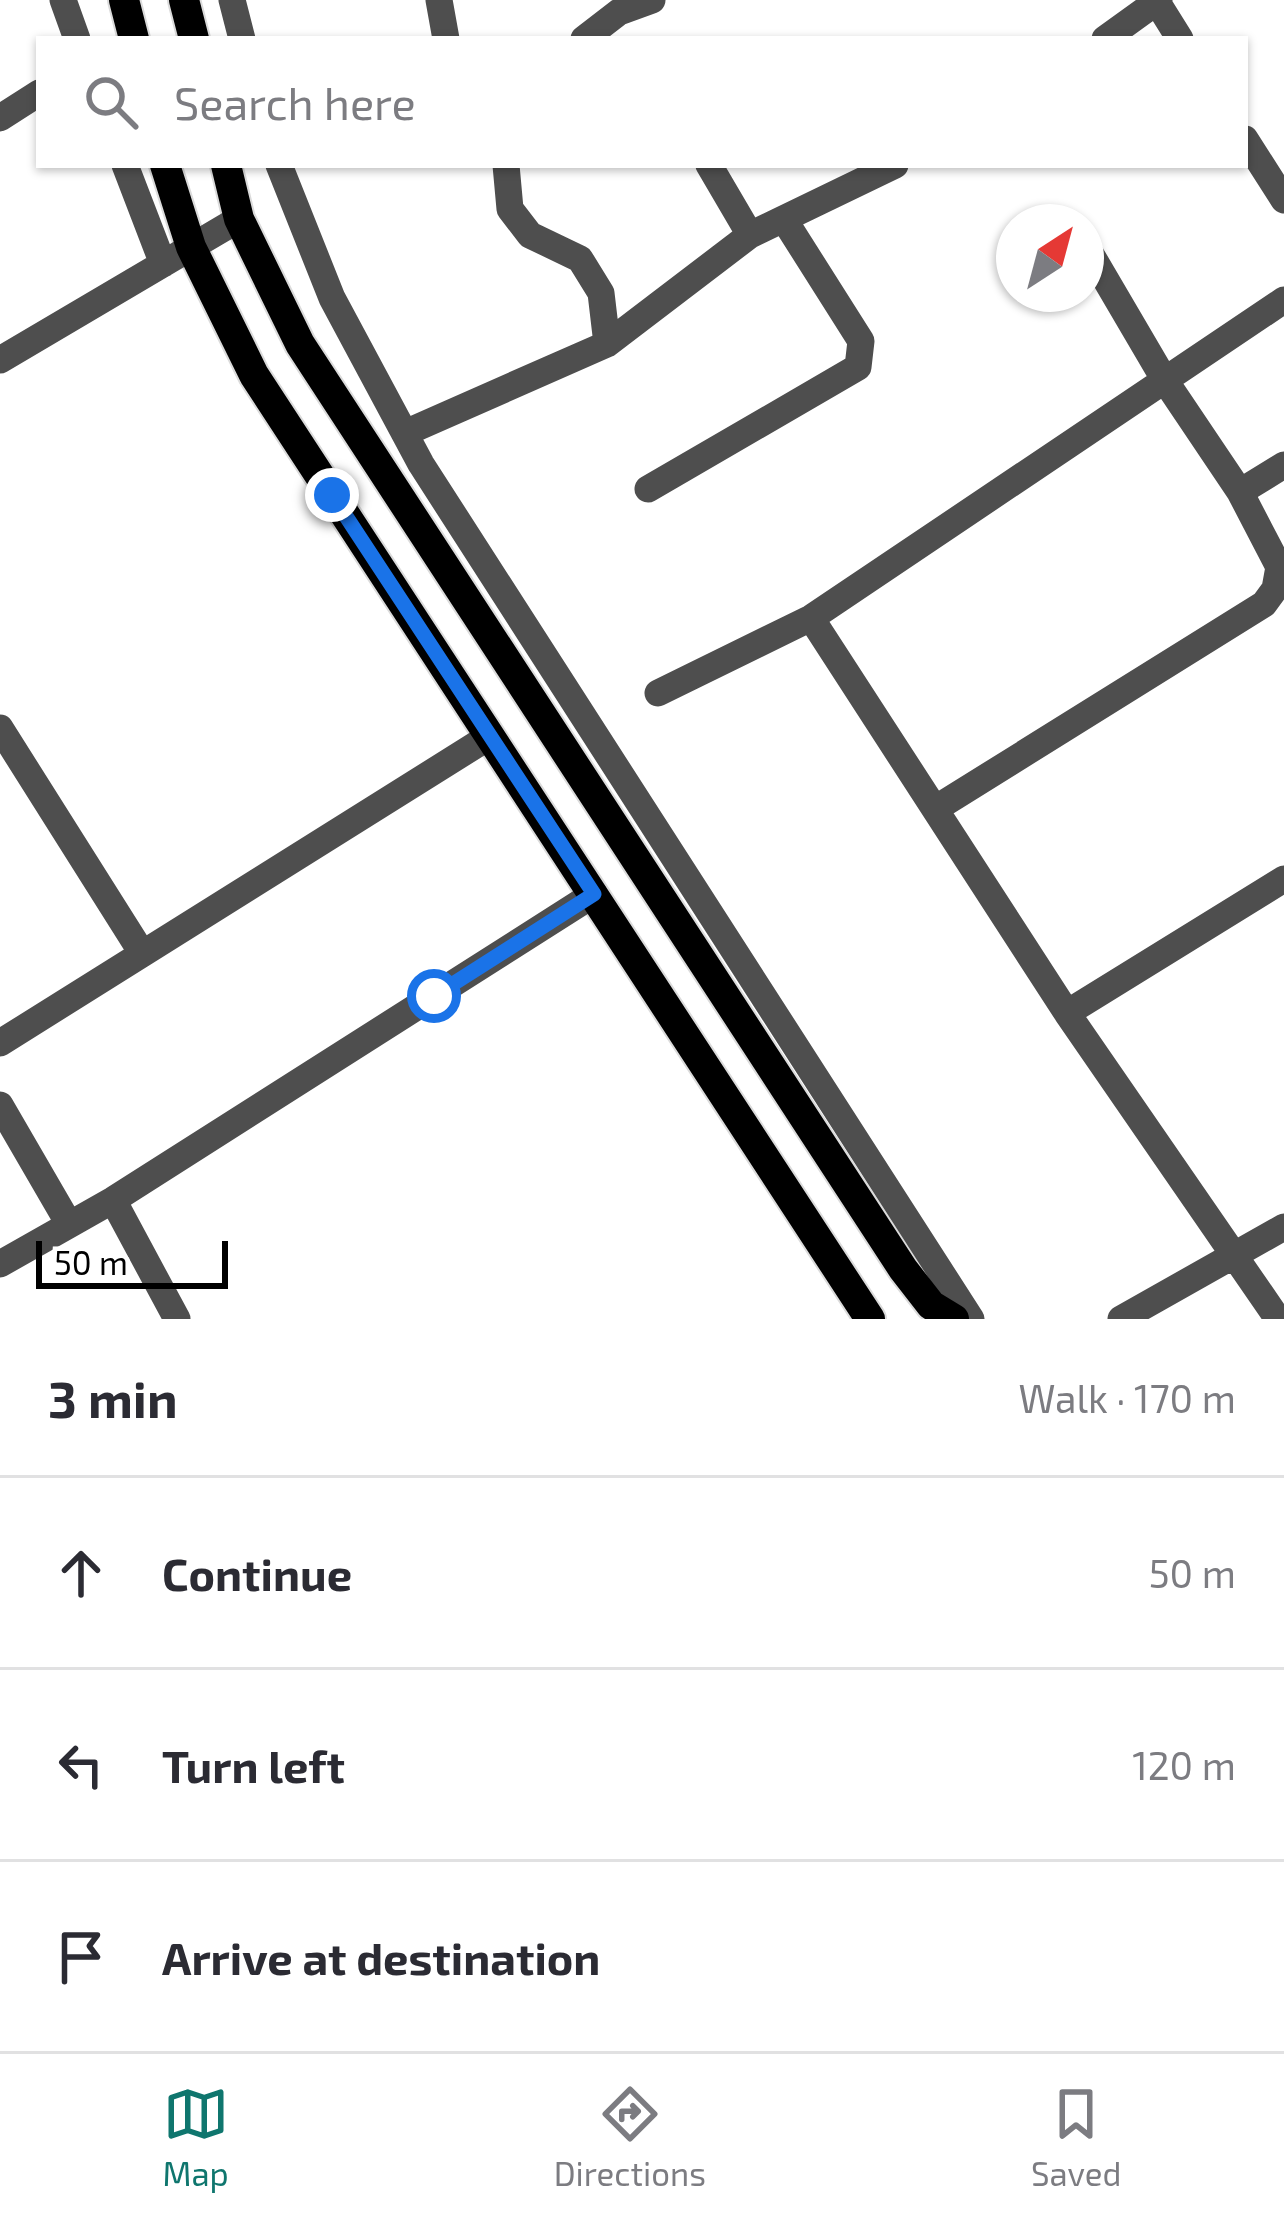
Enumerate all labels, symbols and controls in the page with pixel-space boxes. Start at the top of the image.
search box [36,36,1248,168]
icon: search [78,69,144,135]
text: Search here [174,75,416,129]
north arrow [996,204,1104,312]
route end [305,468,359,522]
route start [407,969,461,1023]
scale bar [36,1235,228,1288]
text: 50 m [54,1242,128,1282]
text: 3 min [48,1367,178,1428]
text: Walk · 170 m [1019,1374,1236,1421]
icon: ahead [48,1540,114,1606]
text: Continue [162,1546,352,1600]
text: 50 m [1149,1549,1236,1596]
icon: left [48,1732,114,1798]
text: Turn left [162,1738,345,1792]
text: 120 m [1132,1741,1236,1788]
icon: arrive [48,1924,114,1990]
text: Arrive at destination [162,1930,600,1984]
tab: Map [163,2081,229,2193]
tab: Directions [554,2081,706,2193]
tab: Saved [1031,2081,1121,2193]

